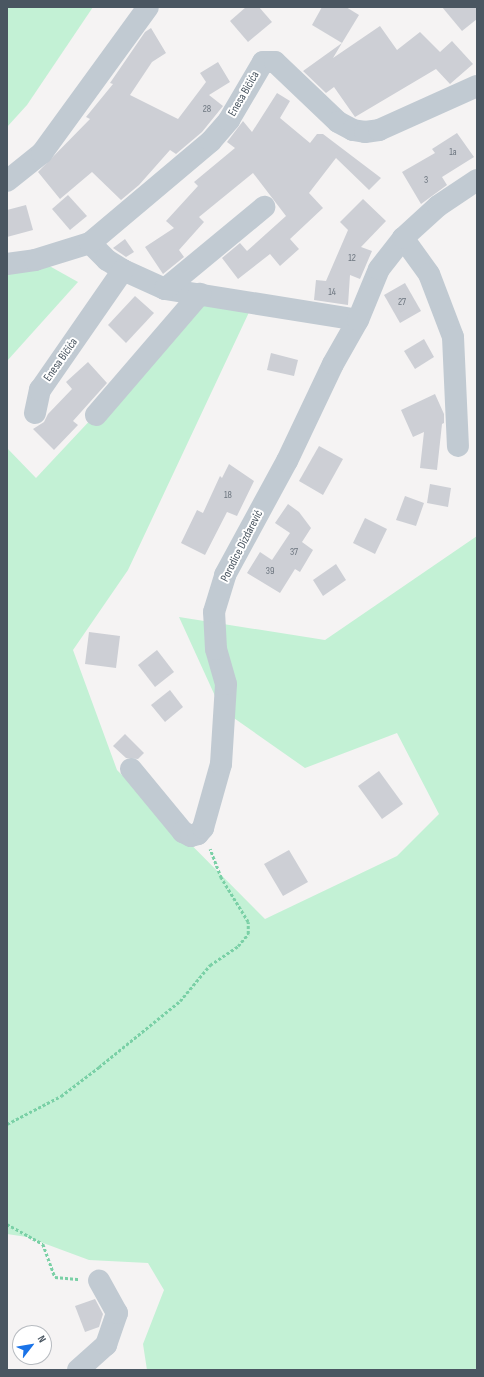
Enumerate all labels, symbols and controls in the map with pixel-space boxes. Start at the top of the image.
street label: Enesa Bičića [225,69,263,119]
house number: 28 [203,104,211,116]
house number: 1a [449,147,457,159]
house number: 3 [424,175,428,187]
house number: 12 [348,253,356,265]
house number: 14 [328,287,336,299]
house number: 27 [398,297,406,309]
street label: Enesa Bičića [41,336,81,384]
house number: 18 [224,490,232,502]
street label: Porodice Dizdarević [218,508,266,584]
house number: 37 [290,547,298,559]
house number: 39 [266,566,274,578]
north arrow [12,1325,52,1365]
text: N [35,1333,49,1345]

